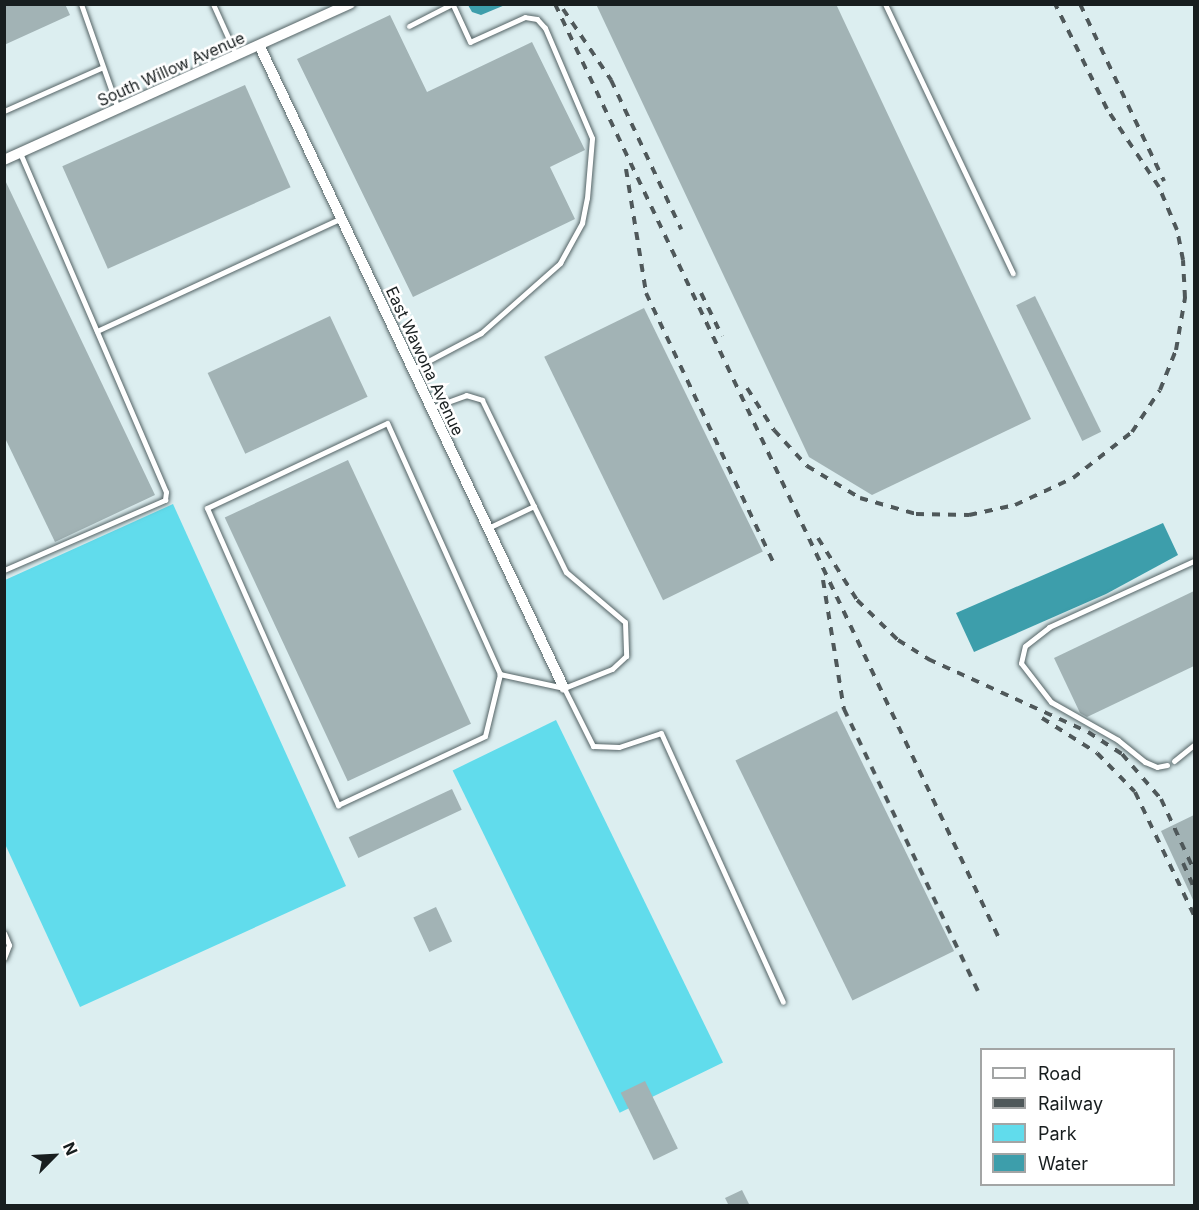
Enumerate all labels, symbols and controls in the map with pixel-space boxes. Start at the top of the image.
street label: South Willow Avenue [94,28,248,110]
street label: East Wawona Avenue [382,283,468,439]
legend [980,1048,1175,1186]
text: Road [1038,1063,1081,1084]
text: Railway [1038,1093,1103,1114]
text: Park [1038,1123,1077,1144]
north arrow [24,1126,84,1186]
text: N [59,1139,82,1158]
text: Water [1038,1153,1088,1174]

